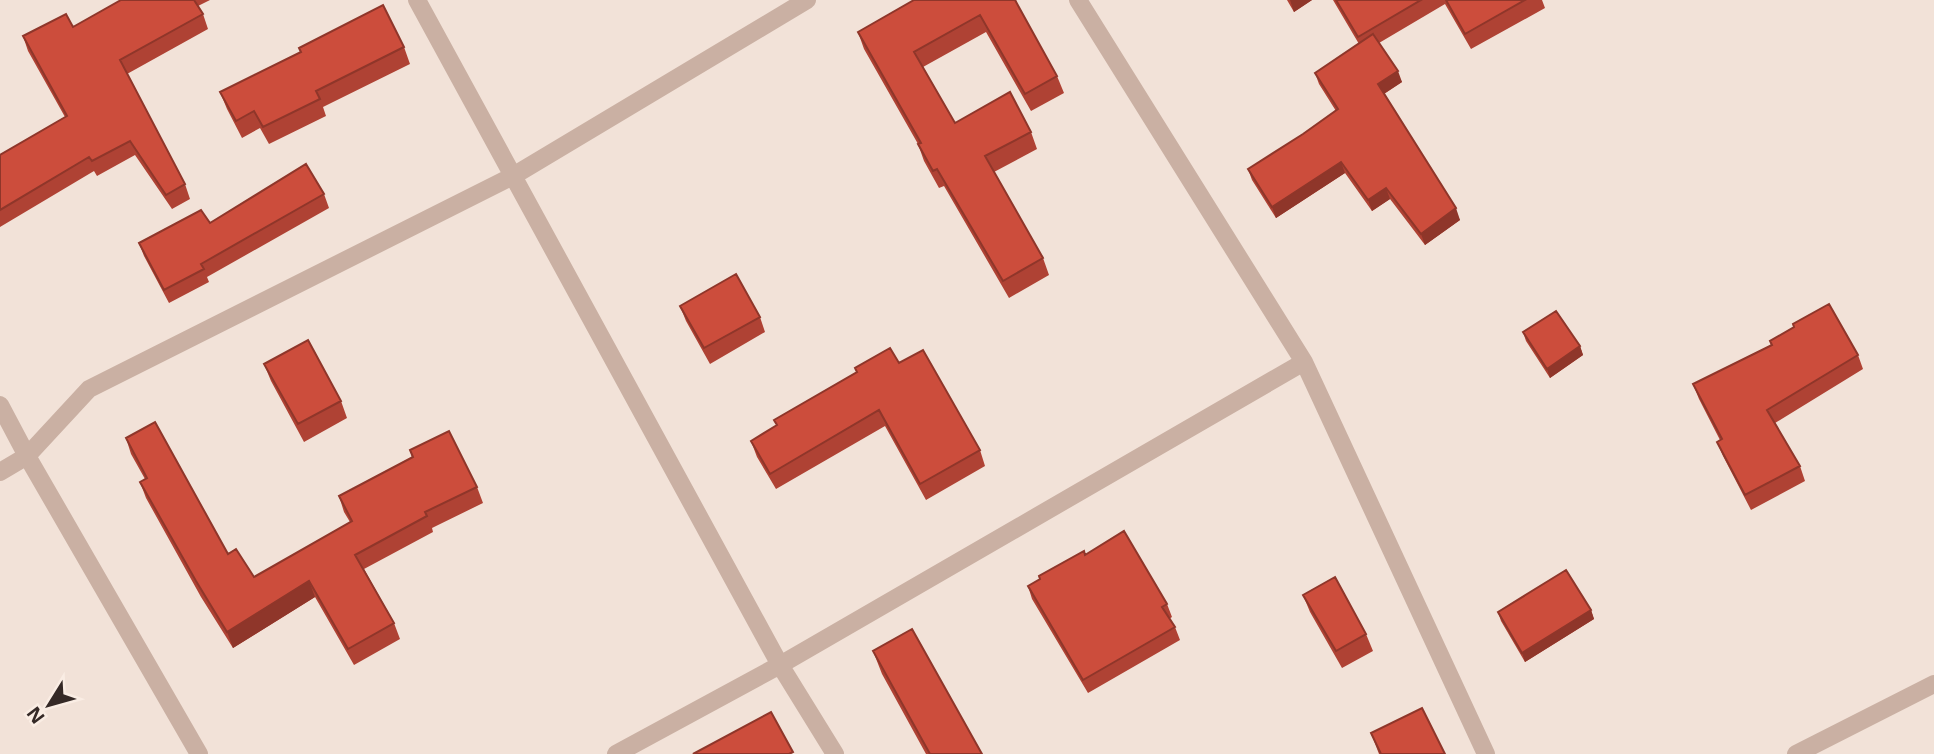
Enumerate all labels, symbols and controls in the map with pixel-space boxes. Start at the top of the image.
north arrow [14,670,84,740]
text: N [20,701,50,729]

